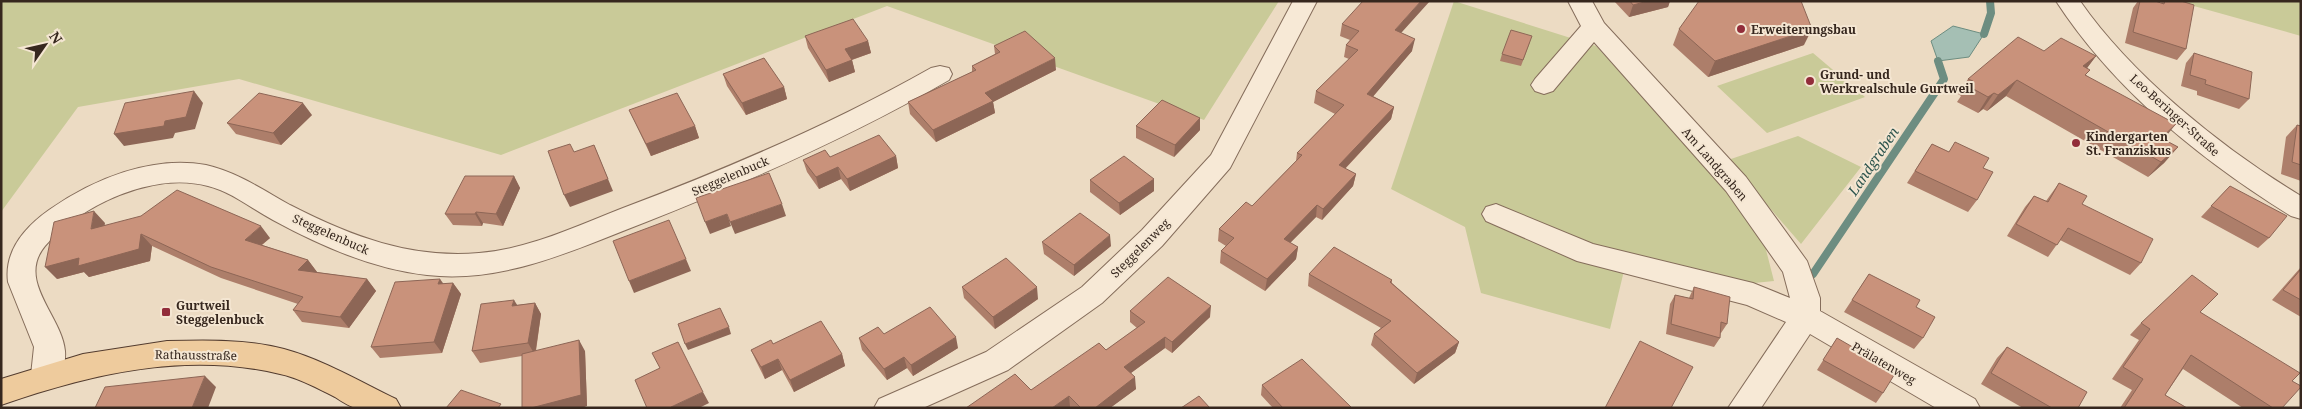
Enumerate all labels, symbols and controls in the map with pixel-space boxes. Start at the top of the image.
north arrow [20,20,70,70]
place label: Erweiterungsbau [1751,21,1856,38]
marker: Erweiterungsbau [1735,23,1747,35]
text: N [45,28,67,47]
place label: Grund- und Werkrealschule Gurtweil [1820,66,1974,97]
street label: Leo-Beringer-Straße [2126,70,2224,160]
marker: Grund- und Werkrealschule Gurtweil [1804,75,1816,87]
water label: Landgraben [1843,123,1903,200]
street label: Am Landgraben [1678,124,1752,205]
place label: Kindergarten St. Franziskus [2086,128,2171,159]
marker: Kindergarten St. Franziskus [2070,137,2082,149]
street label: Steggelenbuck [689,152,772,200]
street label: Steggelenbuck [290,209,373,259]
street label: Steggelenweg [1107,214,1174,281]
place label: Gurtweil Steggelenbuck [176,297,264,328]
marker: Gurtweil Steggelenbuck [160,306,172,318]
street label: Prälatenweg [1849,338,1920,389]
street label: Rathausstraße [155,346,237,364]

